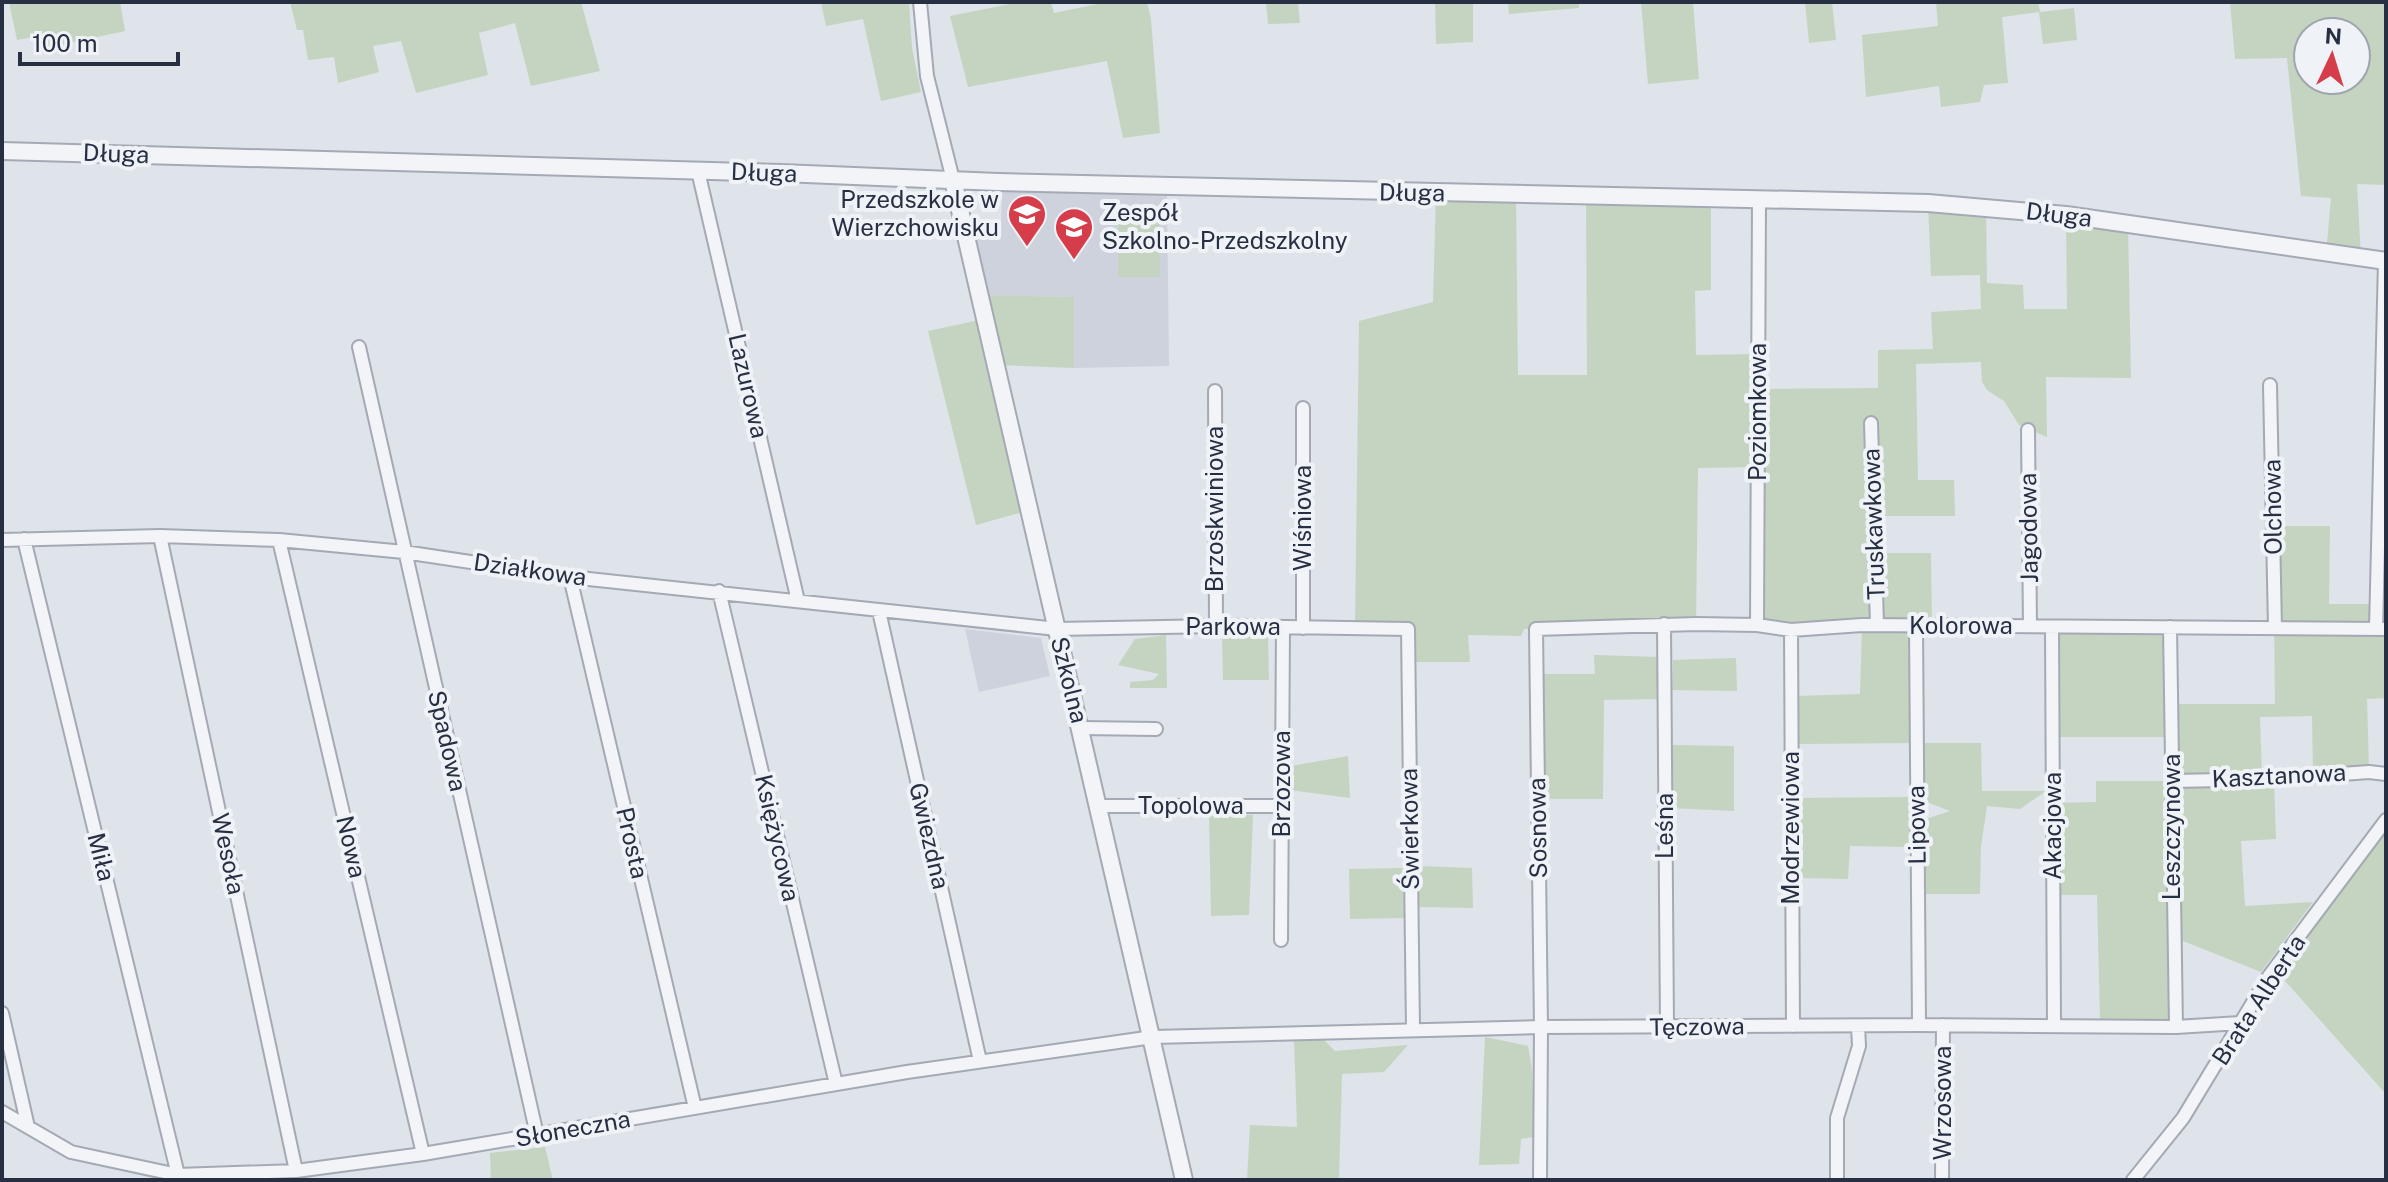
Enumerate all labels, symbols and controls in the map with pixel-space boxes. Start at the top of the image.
scale bar [20,16,178,66]
north arrow [2292,16,2372,96]
text: N [2324,22,2343,50]
text: 100 m [32,29,98,57]
street label: Długa [82,138,150,168]
street label: Długa [730,157,798,187]
street label: Długa [1379,177,1445,207]
place label: Przedszkole w Wierzchowisku [832,185,999,241]
school or university icon: Przedszkole w Wierzchowisku [1006,193,1048,248]
street label: Długa [2024,196,2094,232]
place label: Zespół Szkolno-Przedszkolny [1102,198,1348,254]
school or university icon: Zespół Szkolno-Przedszkolny [1053,206,1095,261]
street label: Lazurowa [723,331,775,441]
street label: Poziomkowa [1743,343,1771,481]
street label: Brzoskwiniowa [1200,426,1228,592]
street label: Truskawkowa [1856,448,1890,600]
street label: Olchowa [2257,459,2287,555]
street label: Wiśniowa [1288,465,1316,571]
street label: Jagodowa [2013,473,2043,583]
street label: Działkowa [472,547,588,591]
street label: Kolorowa [1909,611,2013,639]
street label: Parkowa [1185,612,1281,640]
street label: Szkolna [1046,634,1094,726]
street label: Spadowa [423,687,473,794]
street label: Brzozowa [1267,731,1295,837]
street label: Modrzewiowa [1776,751,1804,905]
street label: Leszczynowa [2157,754,2185,900]
street label: Kasztanowa [2211,758,2347,793]
street label: Świerkowa [1394,768,1424,890]
street label: Księżycowa [750,772,806,904]
street label: Akacjowa [2038,772,2066,880]
street label: Sosnowa [1522,777,1552,879]
street label: Gwiezdna [904,780,956,892]
street label: Lipowa [1901,785,1931,865]
street label: Topolowa [1138,791,1244,819]
street label: Leśna [1650,793,1678,859]
street label: Prosta [611,804,655,881]
street label: Wesoła [207,811,251,897]
street label: Nowa [331,813,373,881]
street label: Miła [82,830,121,884]
street label: Brata Alberta [2206,929,2311,1070]
street label: Tęczowa [1649,1011,1745,1041]
street label: Wrzosowa [1928,1046,1956,1160]
street label: Słoneczna [513,1104,633,1152]

